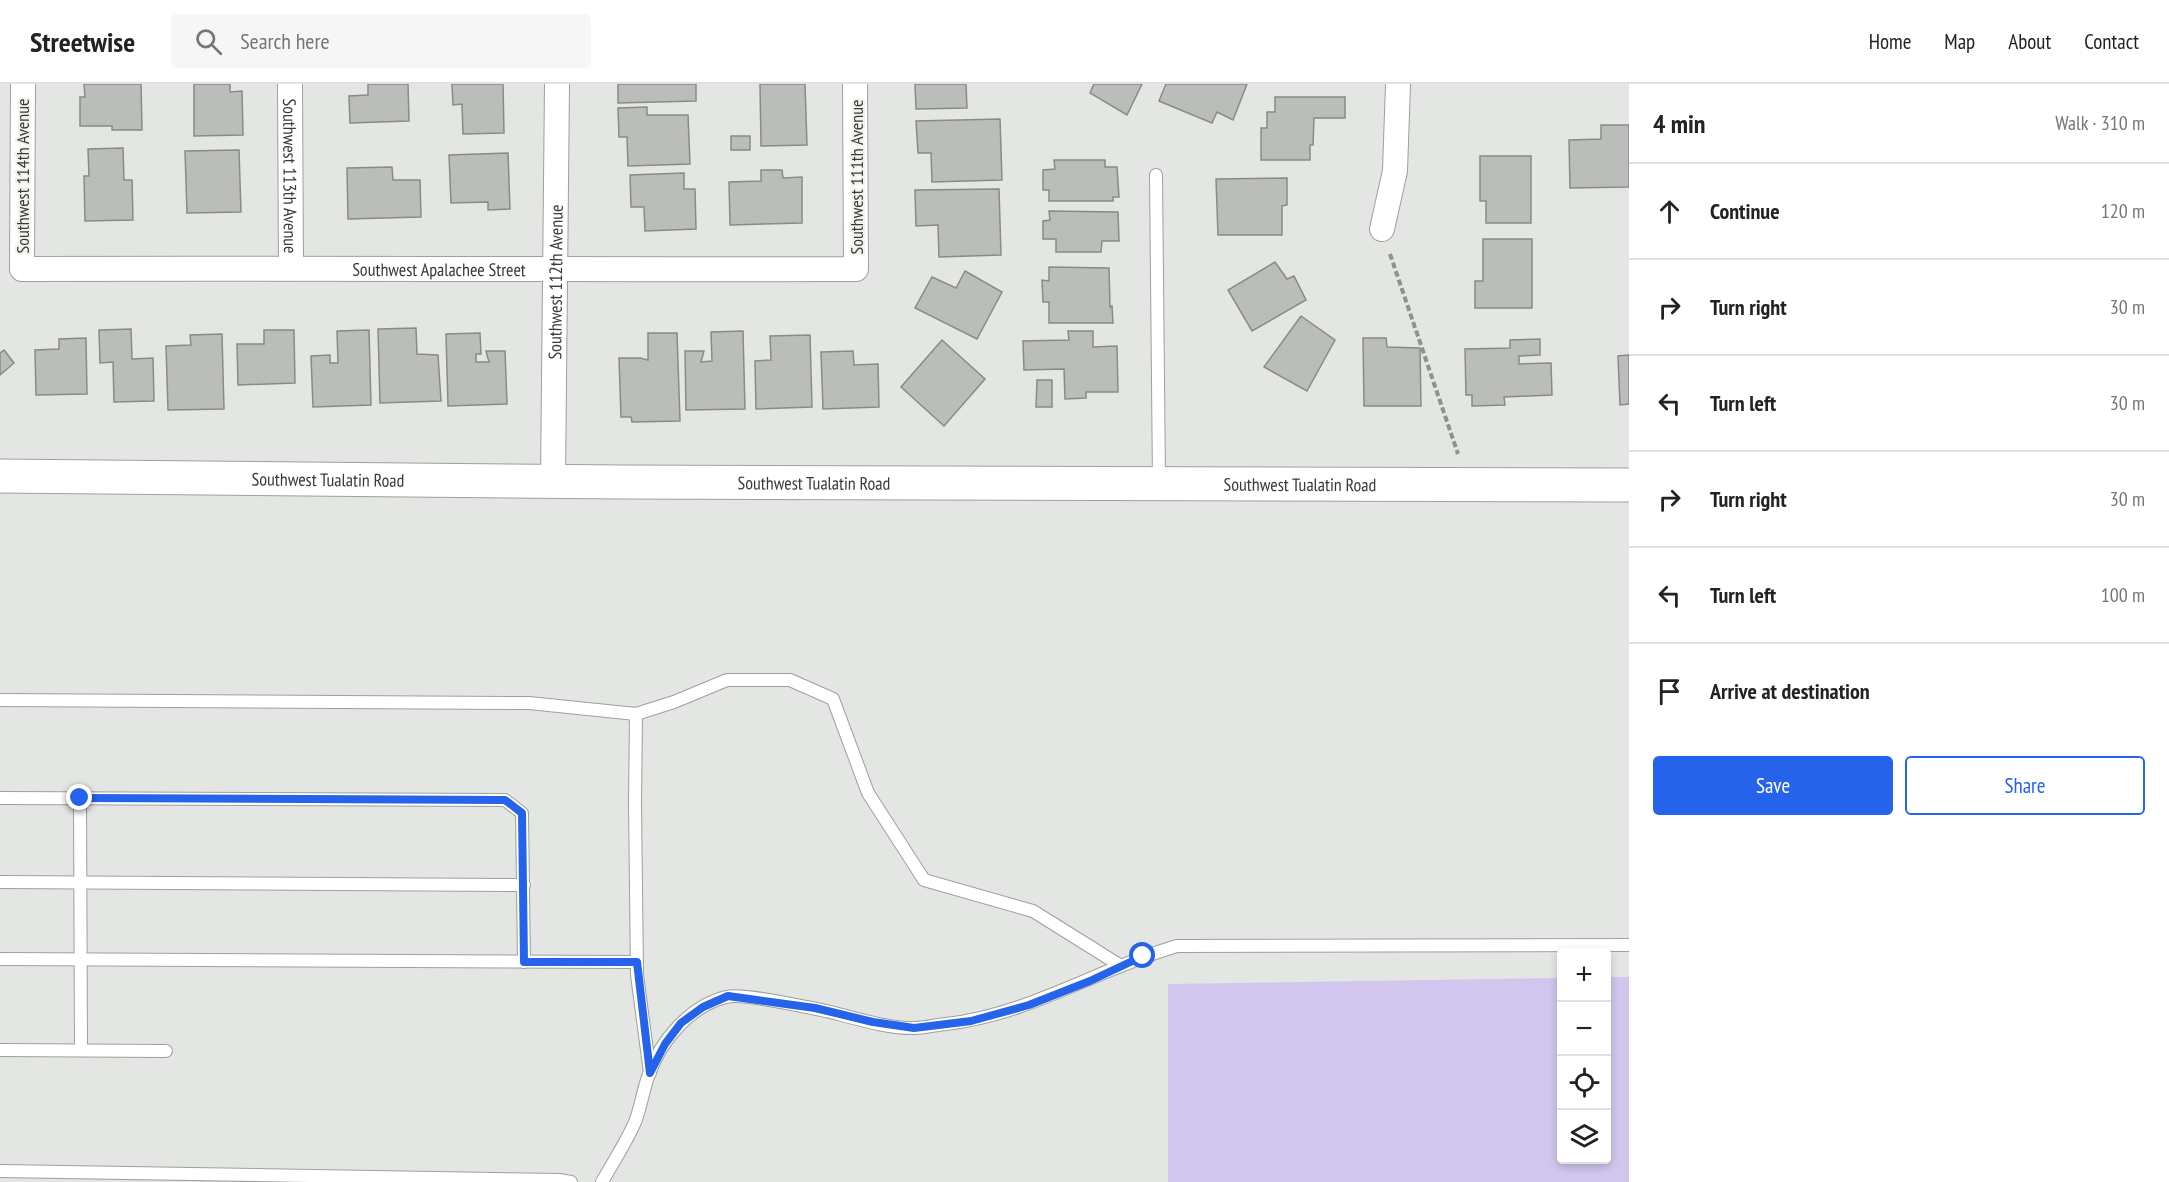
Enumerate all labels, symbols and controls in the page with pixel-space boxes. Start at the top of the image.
search box [171,14,591,68]
text: Streetwise [30,23,135,60]
icon: search [192,25,225,58]
text: Search here [240,27,330,55]
text: Home [1869,28,1911,55]
text: Map [1944,28,1975,55]
text: About [2008,28,2051,55]
text: Contact [2084,28,2139,55]
street label: Southwest 113th Avenue [279,98,302,254]
street label: Southwest 114th Avenue [11,99,34,253]
street label: Southwest 111th Avenue [845,100,868,254]
text: 4 min [1653,107,1706,140]
text: Walk · 310 m [2055,110,2145,136]
icon: ahead [1653,195,1686,228]
text: Continue [1710,197,1780,225]
text: 120 m [2101,198,2145,224]
street label: Southwest 112th Avenue [543,204,567,360]
street label: Southwest Apalachee Street [352,257,526,281]
icon: right [1653,291,1686,324]
text: Turn right [1710,293,1787,321]
text: 30 m [2110,294,2145,320]
icon: left [1653,387,1686,420]
text: Turn left [1710,389,1776,417]
text: 30 m [2110,390,2145,416]
street label: Southwest Tualatin Road [251,467,404,491]
street label: Southwest Tualatin Road [738,471,890,494]
street label: Southwest Tualatin Road [1224,472,1376,496]
icon: right [1653,483,1686,516]
text: Turn right [1710,485,1787,513]
text: 30 m [2110,486,2145,512]
icon: left [1653,579,1686,612]
text: Turn left [1710,581,1776,609]
text: 100 m [2101,582,2145,608]
icon: arrive [1653,675,1686,708]
text: Arrive at destination [1710,677,1870,705]
button: Save [1653,756,1893,815]
button: Share [1905,756,2145,815]
route end [66,784,92,810]
route start [1129,942,1155,968]
map controls [1557,948,1611,1164]
button: + [1557,948,1611,1002]
button: − [1557,1002,1611,1056]
button: locate [1557,1056,1611,1110]
button: layers [1557,1110,1611,1164]

